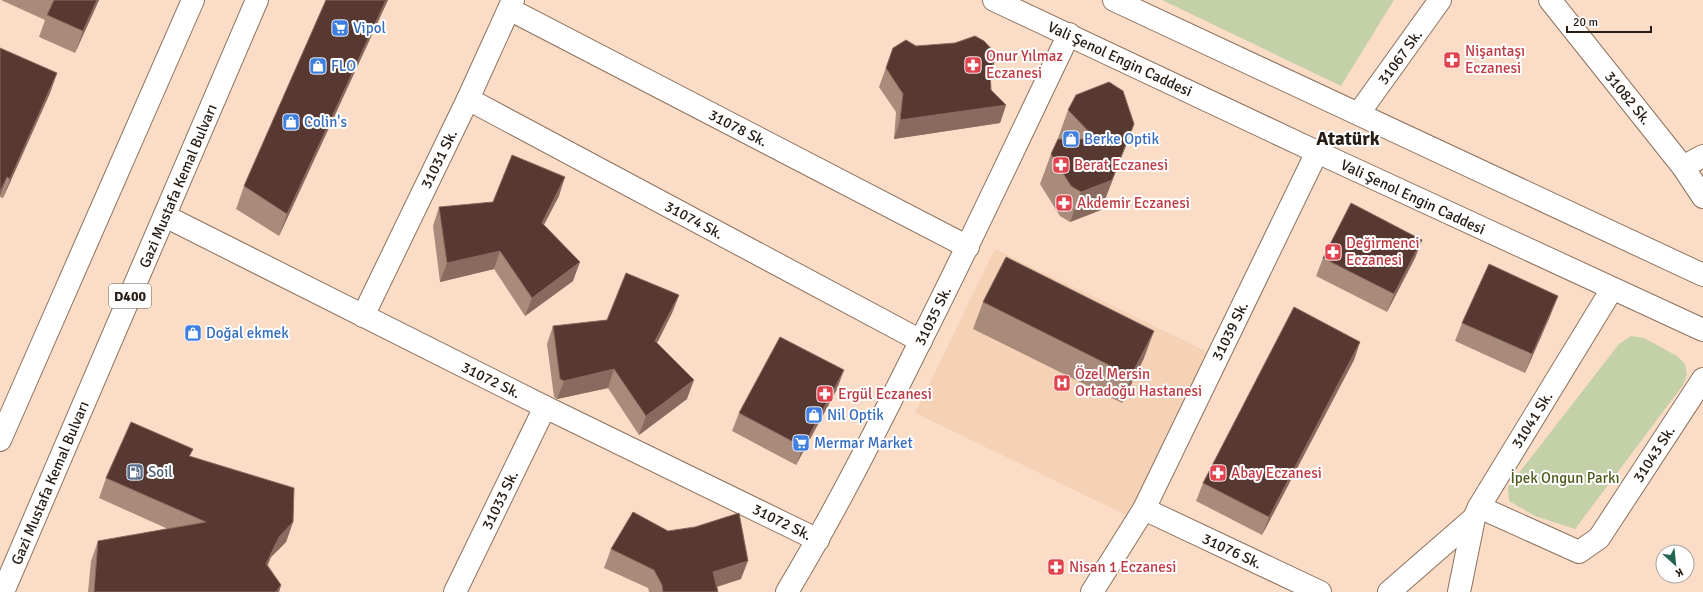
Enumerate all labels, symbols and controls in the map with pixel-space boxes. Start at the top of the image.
scale bar [1567,8,1651,34]
text: 20 m [1573,15,1598,30]
supermarket icon: Vipol [330,18,350,38]
street label: Vali Şenol Engin Caddesi [1045,18,1195,100]
place label: Vipol [353,19,386,37]
street label: 31067 Sk. [1374,26,1426,88]
place label: Nişantaşı Eczanesi [1465,42,1525,77]
place label: Onur Yılmaz Eczanesi [986,47,1063,82]
pharmacy icon: Nişantaşı Eczanesi [1442,50,1462,70]
pharmacy icon: Onur Yılmaz Eczanesi [963,55,983,75]
shop icon: FLO [308,56,328,76]
place label: FLO [331,57,356,75]
street label: 31082 Sk. [1601,68,1655,128]
street label: Gazi Mustafa Kemal Bulvarı [135,101,221,271]
street label: 31078 Sk. [706,106,770,150]
shop icon: Colin's [281,112,301,132]
place label: Colin's [304,113,347,131]
street label: 31031 Sk. [417,126,461,192]
district label: Atatürk [1316,127,1380,151]
shop icon: Berke Optik [1061,129,1081,149]
place label: Berke Optik [1084,130,1159,148]
pharmacy icon: Berat Eczanesi [1051,155,1071,175]
place label: Berat Eczanesi [1074,156,1168,174]
street label: Vali Şenol Engin Caddesi [1338,156,1488,238]
pharmacy icon: Akdemir Eczanesi [1054,193,1074,213]
place label: Akdemir Eczanesi [1077,194,1190,212]
street label: 31074 Sk. [662,197,726,243]
place label: Değirmenci Eczanesi [1346,234,1420,269]
pharmacy icon: Değirmenci Eczanesi [1323,242,1343,262]
street label: 31035 Sk. [911,283,955,349]
road number: D400 [109,284,151,308]
street label: 31039 Sk. [1208,298,1252,364]
shop icon: Doğal ekmek [183,323,203,343]
place label: Doğal ekmek [206,324,289,342]
street label: 31072 Sk. [458,358,524,402]
place label: Özel Mersin Ortadoğu Hastanesi [1075,365,1202,400]
hospital icon: Özel Mersin Ortadoğu Hastanesi [1052,373,1072,393]
pharmacy icon: Ergül Eczanesi [815,384,835,404]
place label: Ergül Eczanesi [838,385,932,403]
street label: 31041 Sk. [1508,388,1557,452]
street label: Gazi Mustafa Kemal Bulvarı [7,398,93,568]
shop icon: Nil Optik [804,405,824,425]
place label: Nil Optik [827,406,884,424]
street label: 31043 Sk. [1629,422,1679,486]
supermarket icon: Mermar Market [791,433,811,453]
place label: Mermar Market [814,434,913,452]
fuel station icon: Soil [125,462,145,482]
place label: Soil [148,463,173,481]
pharmacy icon: Abay Eczanesi [1208,463,1228,483]
place label: Abay Eczanesi [1231,464,1322,482]
street label: 31033 Sk. [478,467,522,533]
park label: İpek Ongun Parkı [1510,469,1620,487]
street label: 31072 Sk. [749,500,815,544]
street label: 31076 Sk. [1199,529,1265,573]
north arrow [1655,544,1695,584]
pharmacy icon: Nisan 1 Eczanesi [1046,557,1066,577]
place label: Nisan 1 Eczanesi [1069,558,1176,576]
text: K [1673,565,1685,580]

